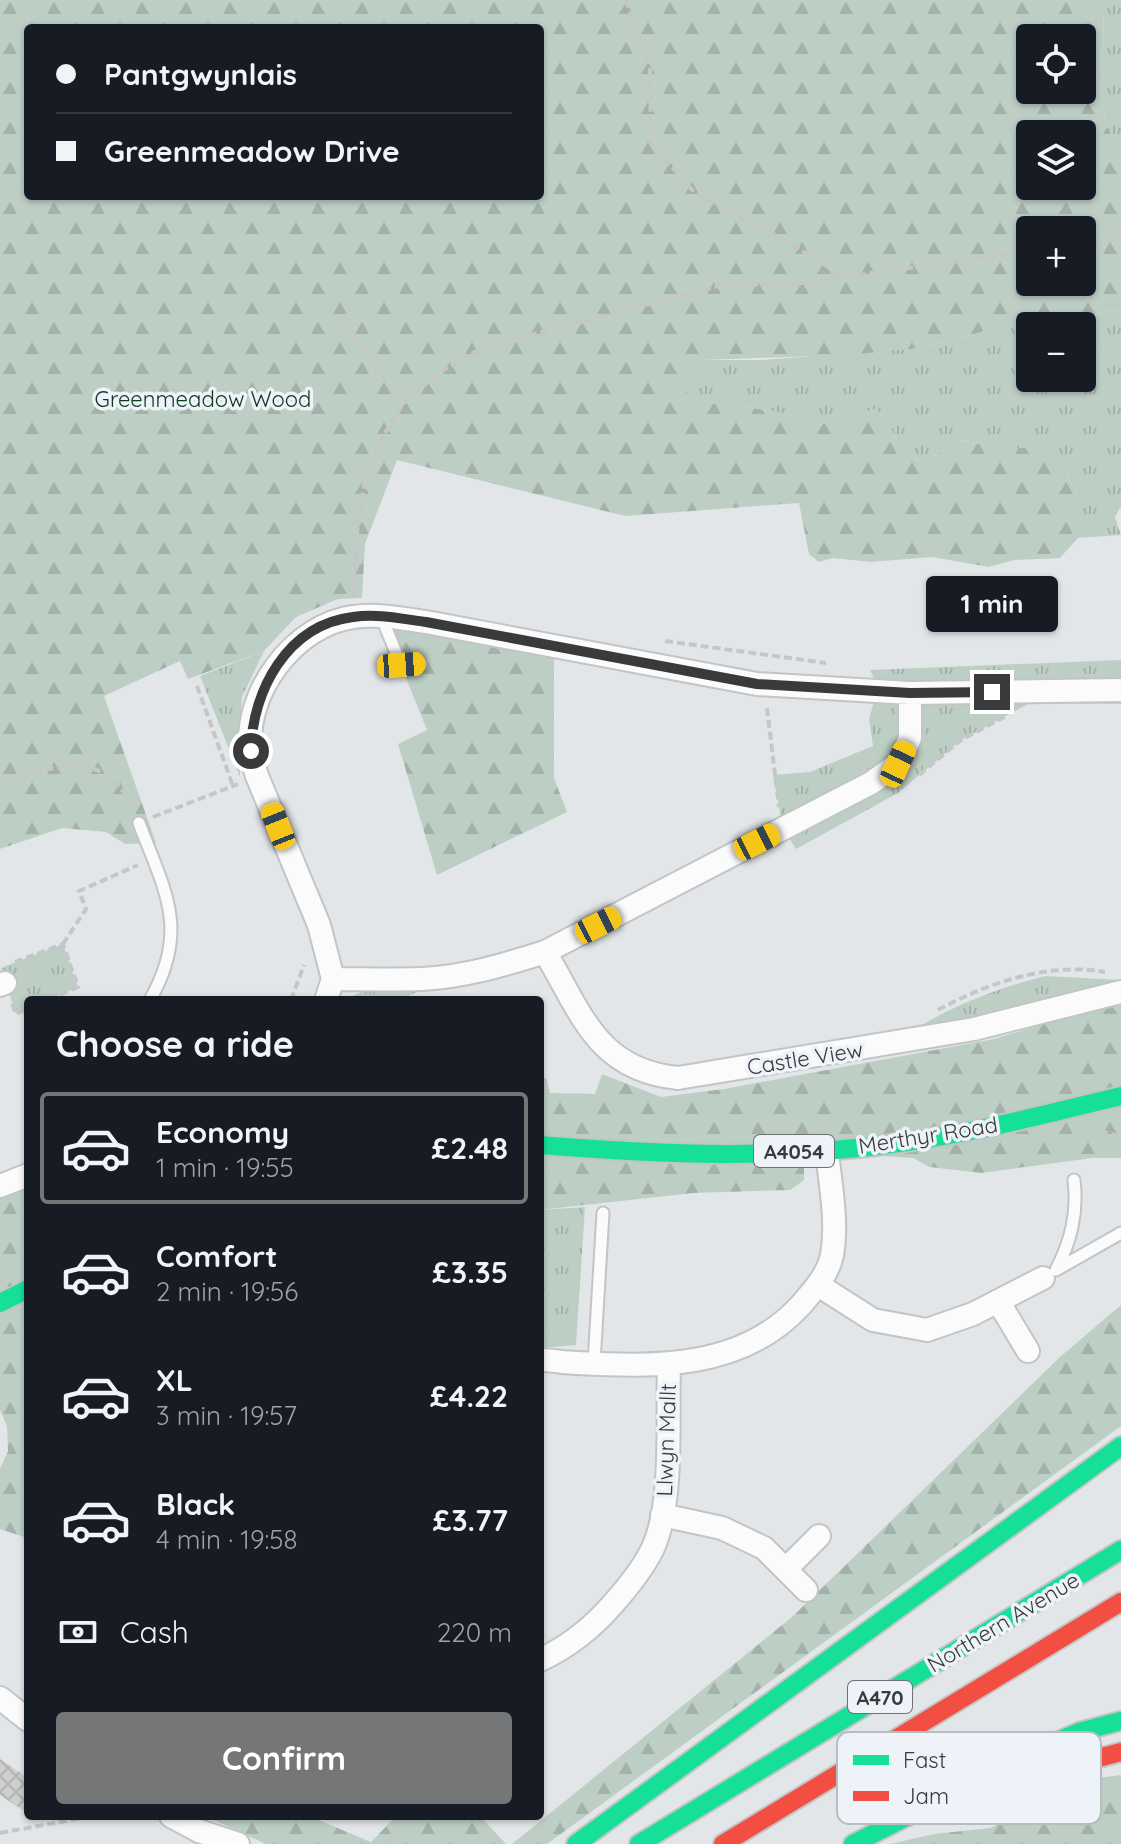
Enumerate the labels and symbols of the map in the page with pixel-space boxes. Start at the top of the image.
park label: Greenmeadow Wood [95,385,311,413]
callout: 1 min [926,576,1058,632]
car [376,651,426,679]
route end [974,674,1010,710]
route start [233,733,269,769]
car [877,737,919,791]
car [258,799,298,853]
car [730,820,784,864]
car [571,903,625,947]
street label: Castle View [745,1035,865,1081]
street label: Merthyr Road [856,1110,1000,1160]
road number: A4054 [754,1135,834,1167]
street label: Llwyn Mallt [650,1383,682,1497]
street label: Northern Avenue [922,1566,1084,1678]
road number: A470 [848,1681,912,1713]
legend [837,1732,1101,1824]
text: Fast [903,1746,946,1774]
text: Jam [903,1782,949,1810]

